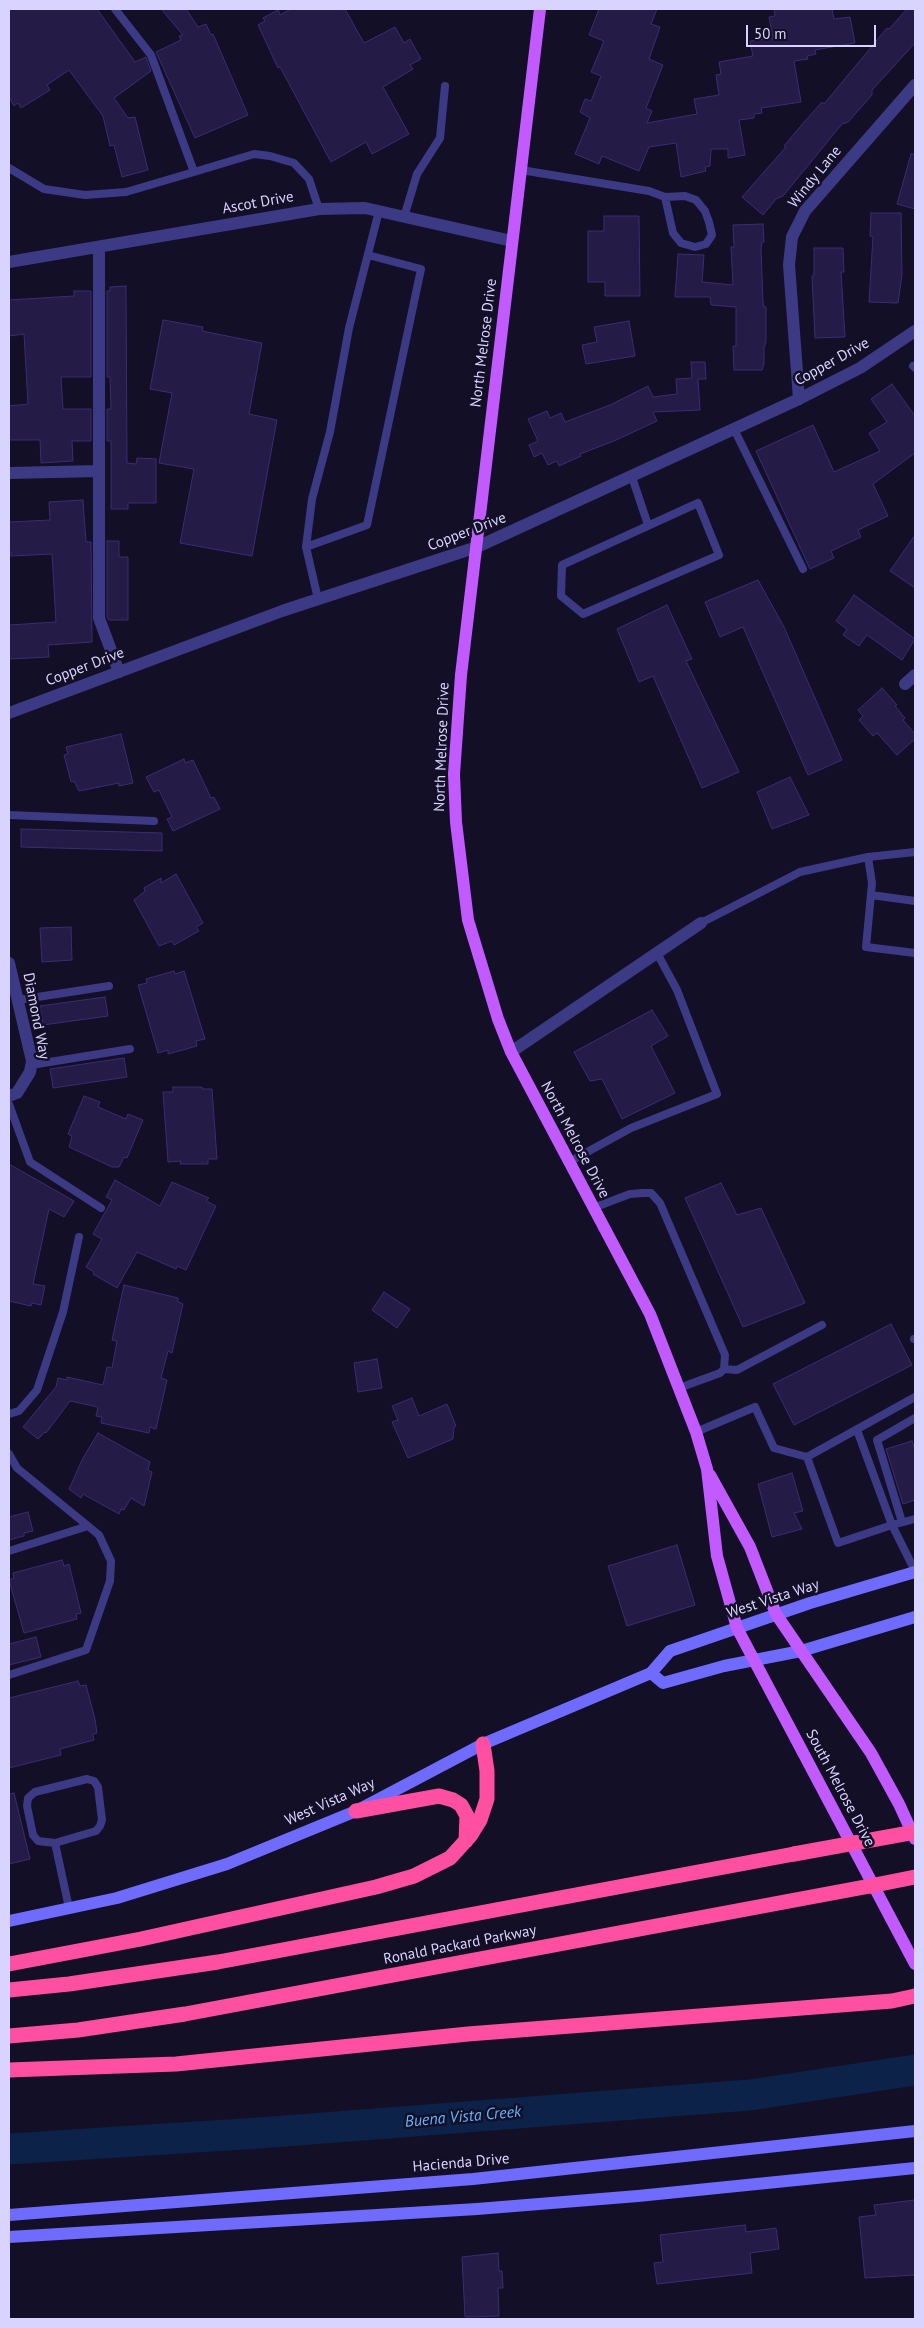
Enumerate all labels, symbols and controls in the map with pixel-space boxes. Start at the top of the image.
scale bar [749,15,879,47]
text: 50 m [754,24,787,43]
street label: Windy Lane [785,142,845,212]
street label: Ascot Drive [221,188,295,218]
street label: North Melrose Drive [467,278,501,408]
street label: Copper Drive [791,334,873,390]
street label: Copper Drive [425,509,509,555]
street label: Copper Drive [43,644,127,690]
street label: North Melrose Drive [431,682,453,812]
street label: Diamond Way [19,971,53,1061]
street label: North Melrose Drive [537,1079,613,1201]
street label: West Vista Way [724,1576,822,1622]
street label: South Melrose Drive [802,1726,878,1850]
street label: West Vista Way [282,1774,378,1830]
street label: Ronald Packard Parkway [382,1921,538,1969]
water label: Buena Vista Creek [404,2102,522,2132]
street label: Hacienda Drive [412,2150,510,2176]

